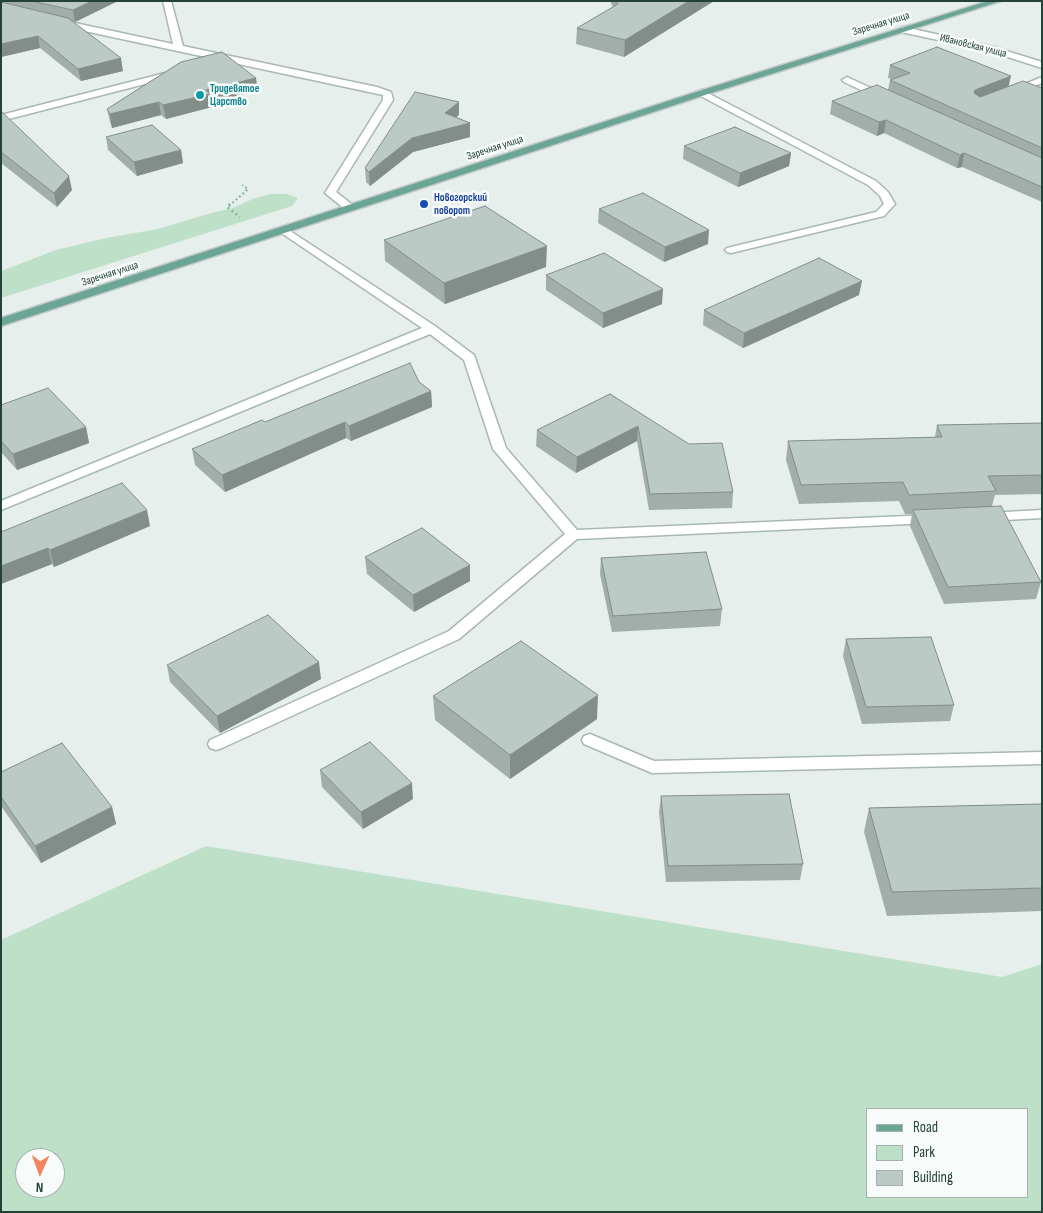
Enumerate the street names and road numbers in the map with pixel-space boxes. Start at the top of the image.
street label: Заречная улица [851,9,911,39]
street label: Ивановская улица [938,31,1008,61]
street label: Заречная улица [465,133,525,163]
street label: Заречная улица [80,259,140,289]

